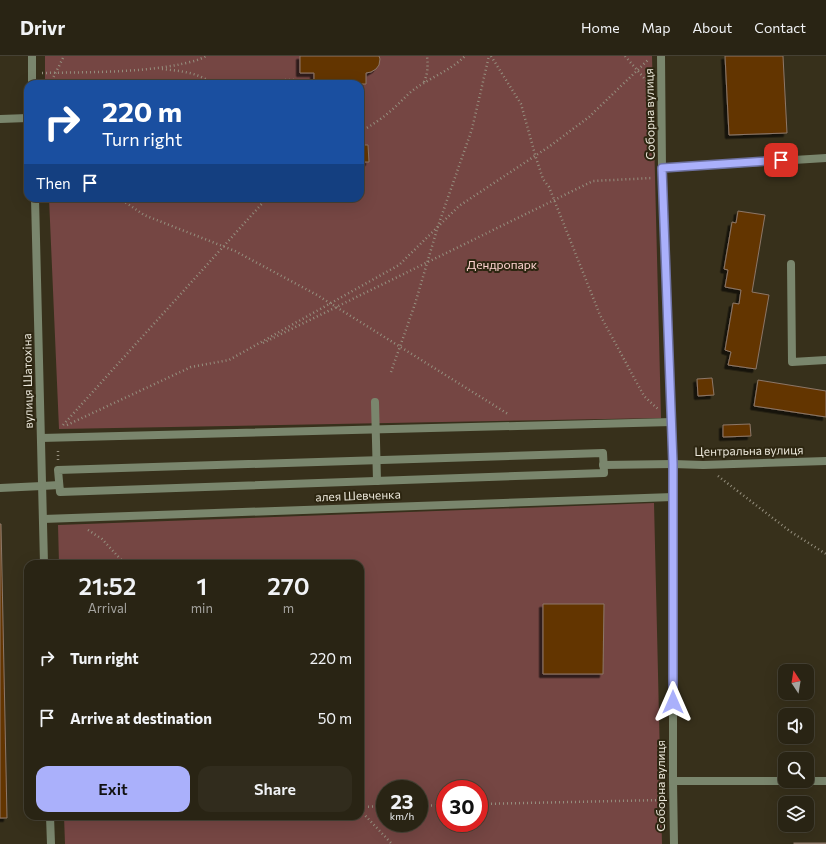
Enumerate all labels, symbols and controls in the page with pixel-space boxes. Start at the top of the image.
text: Drivr [20,16,65,39]
text: Home [581,19,620,36]
text: Map [642,19,670,36]
text: About [692,19,732,36]
text: Contact [754,19,806,36]
street label: Соборна вулиця [641,68,657,160]
text: 220 m [102,94,182,128]
icon: right [36,96,88,148]
text: Turn right [102,128,182,150]
pin [764,143,798,177]
icon: arrive [770,149,792,171]
icon: arrive [79,172,101,194]
text: Then [36,174,71,192]
park label: Дендропарк [467,257,538,271]
street label: вулиця Шатохіна [19,333,35,429]
street label: Центральна вулиця [694,442,804,458]
street label: алея Шевченка [315,487,401,503]
text: 21:52 [78,571,136,600]
text: 1 [196,571,207,600]
text: 270 [267,571,310,600]
text: Arrival [88,600,127,616]
text: min [191,600,213,616]
text: m [283,600,294,616]
icon: right [36,647,58,669]
text: Turn right [70,649,139,667]
text: 220 m [310,649,352,667]
north arrow [778,664,814,700]
map controls [778,664,814,832]
position arrow [652,681,694,723]
icon: arrive [36,707,58,729]
button: sound [778,708,814,744]
text: Arrive at destination [70,709,212,727]
text: 50 m [318,709,352,727]
street label: Соборна вулиця [653,740,667,832]
button: search [778,752,814,788]
button: Exit [36,766,190,812]
button: Share [198,766,352,812]
speed limit sign: 30 [436,780,488,832]
text: 23 [390,789,414,813]
button: layers [778,796,814,832]
text: km/h [390,810,414,822]

